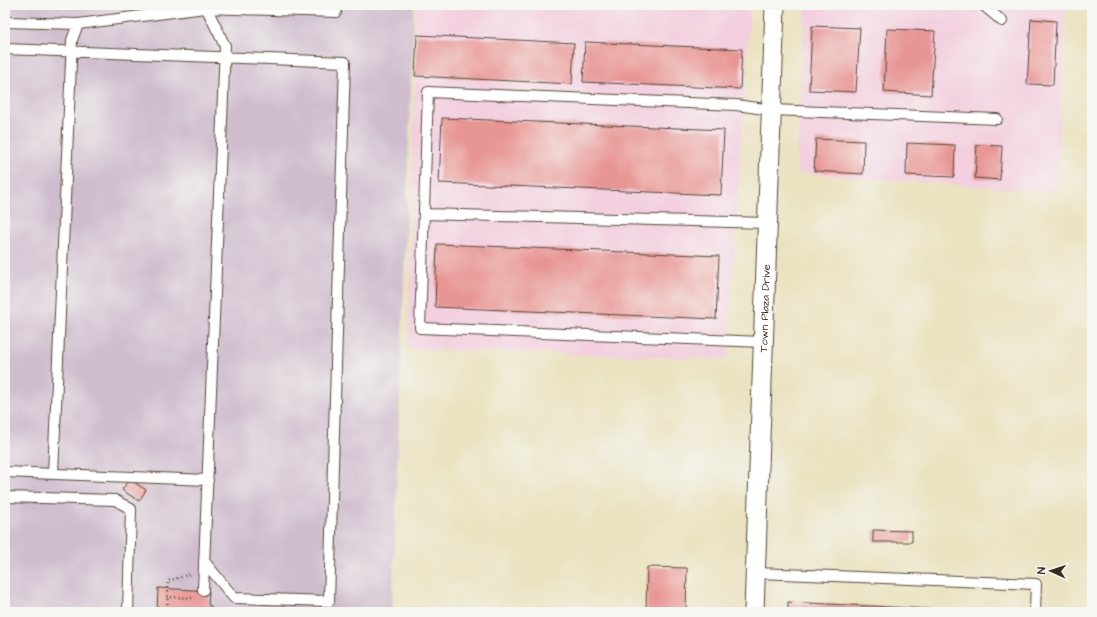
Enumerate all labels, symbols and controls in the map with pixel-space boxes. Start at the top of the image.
street label: Town Plaza Drive [756,264,774,353]
north arrow [1031,551,1071,591]
text: N [1034,567,1049,574]

